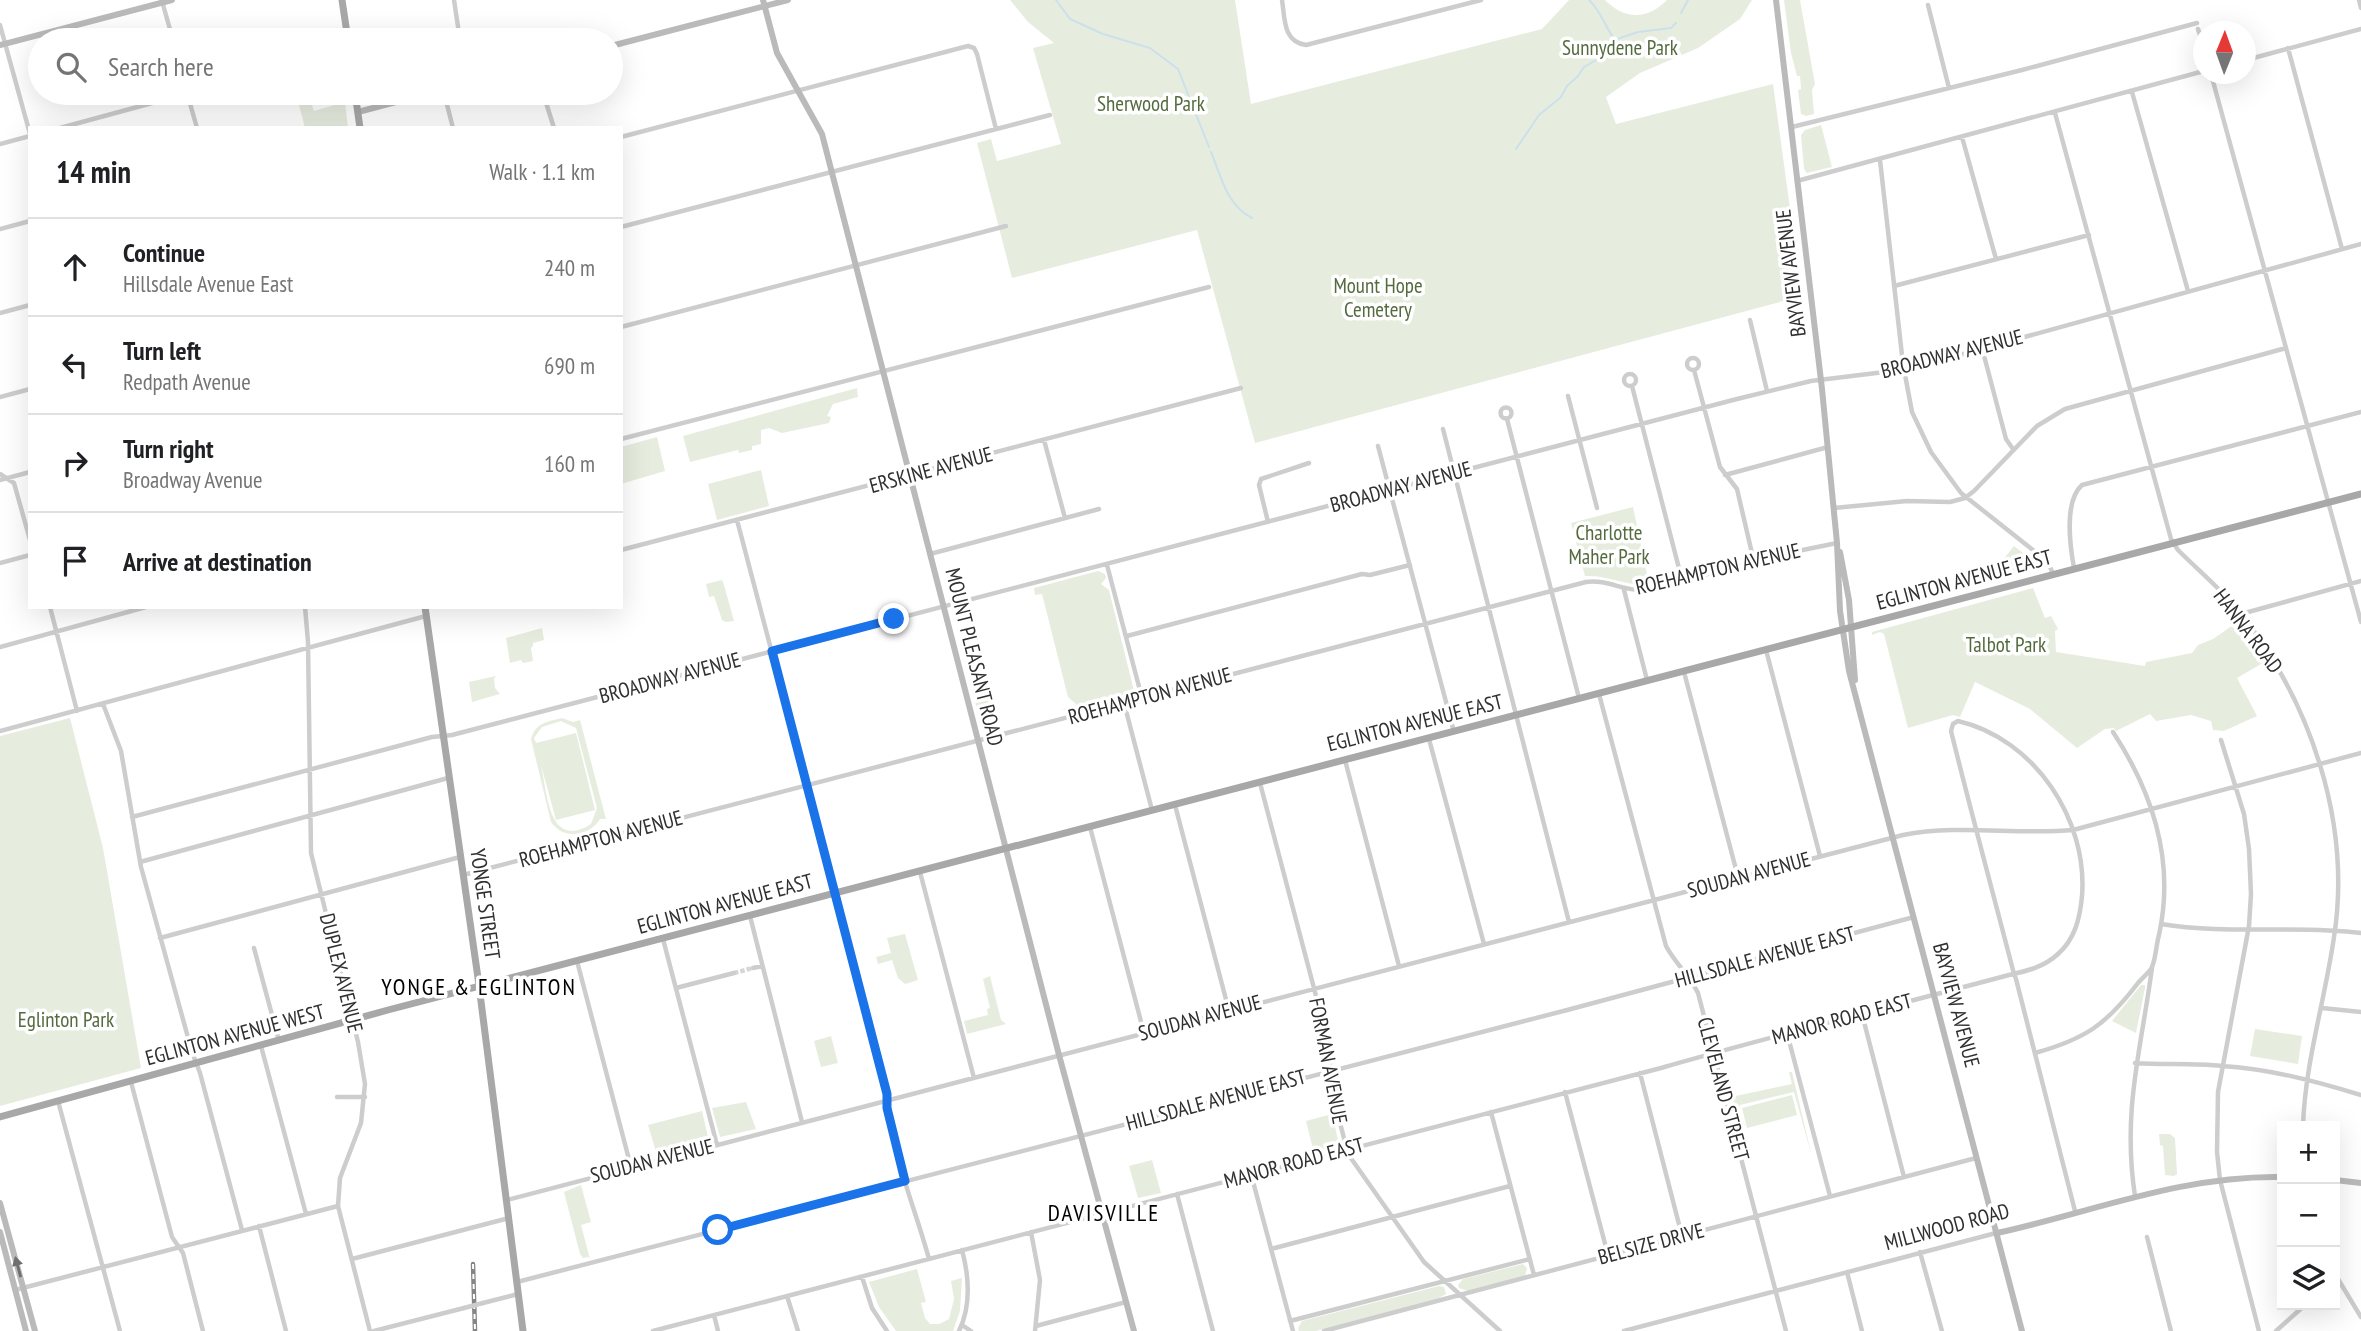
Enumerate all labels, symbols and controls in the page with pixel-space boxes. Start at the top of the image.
north arrow [2193,21,2256,84]
search box [28,28,623,105]
park label: Sunnydene Park [1562,34,1678,61]
icon: search [52,48,90,86]
text: Search here [108,50,214,83]
park label: Sherwood Park [1097,90,1205,117]
text: 14 min [56,152,131,191]
text: Walk · 1.1 km [489,157,595,186]
street label: BAYVIEW AVENUE [1769,208,1812,338]
text: Continue [123,236,205,269]
icon: ahead [56,248,94,286]
text: 240 m [544,253,595,282]
text: Hillsdale Avenue East [123,269,293,298]
park label: Mount Hope Cemetery [1333,272,1423,323]
street label: BROADWAY AVENUE [1878,323,2026,384]
text: Turn left [123,334,201,367]
icon: left [56,346,94,384]
text: 690 m [544,351,595,380]
text: Redpath Avenue [123,367,251,396]
text: Turn right [123,432,214,465]
street label: ERSKINE AVENUE [866,440,996,499]
icon: right [56,444,94,482]
text: 160 m [544,449,595,478]
street label: BROADWAY AVENUE [1327,455,1475,518]
text: Broadway Avenue [123,465,262,494]
park label: Charlotte Maher Park [1568,519,1650,570]
street label: ROEHAMPTON AVENUE [1633,536,1803,601]
icon: arrive [56,542,94,580]
street label: EGLINTON AVENUE EAST [1873,543,2055,616]
text: Arrive at destination [123,545,312,578]
street label: MOUNT PLEASANT ROAD [939,565,1010,749]
street label: HANNA ROAD [2208,583,2289,678]
route end [878,603,909,634]
park label: Talbot Park [1966,631,2046,658]
street label: BROADWAY AVENUE [596,646,744,709]
street label: ROEHAMPTON AVENUE [1065,661,1235,730]
street label: EGLINTON AVENUE EAST [1324,687,1506,757]
street label: ROEHAMPTON AVENUE [516,804,686,873]
street label: SOUDAN AVENUE [1684,845,1813,904]
street label: YONGE STREET [464,847,507,962]
street label: EGLINTON AVENUE EAST [634,867,816,940]
street label: DUPLEX AVENUE [314,910,369,1035]
street label: HILLSDALE AVENUE EAST [1672,919,1859,994]
street label: BAYVIEW AVENUE [1927,939,1986,1070]
district label: YONGE & EGLINTON [381,972,577,1001]
street label: MANOR ROAD EAST [1769,987,1915,1050]
street label: SOUDAN AVENUE [1135,988,1264,1047]
street label: FORMAN AVENUE [1303,996,1354,1126]
street label: EGLINTON AVENUE WEST [142,997,328,1071]
park label: Eglinton Park [18,1006,114,1033]
street label: CLEVELAND STREET [1691,1014,1756,1164]
street label: HILLSDALE AVENUE EAST [1123,1062,1310,1137]
map controls [2277,1121,2340,1310]
button: + [2277,1121,2340,1184]
street label: MANOR ROAD EAST [1221,1131,1367,1194]
street label: SOUDAN AVENUE [587,1132,716,1189]
button: − [2277,1184,2340,1247]
street label: MILLWOOD ROAD [1881,1197,2012,1256]
district label: DAVISVILLE [1048,1198,1160,1227]
route start [702,1214,733,1245]
street label: BELSIZE DRIVE [1595,1216,1707,1271]
button: layers [2277,1247,2340,1310]
one-way arrow [12,1256,22,1277]

